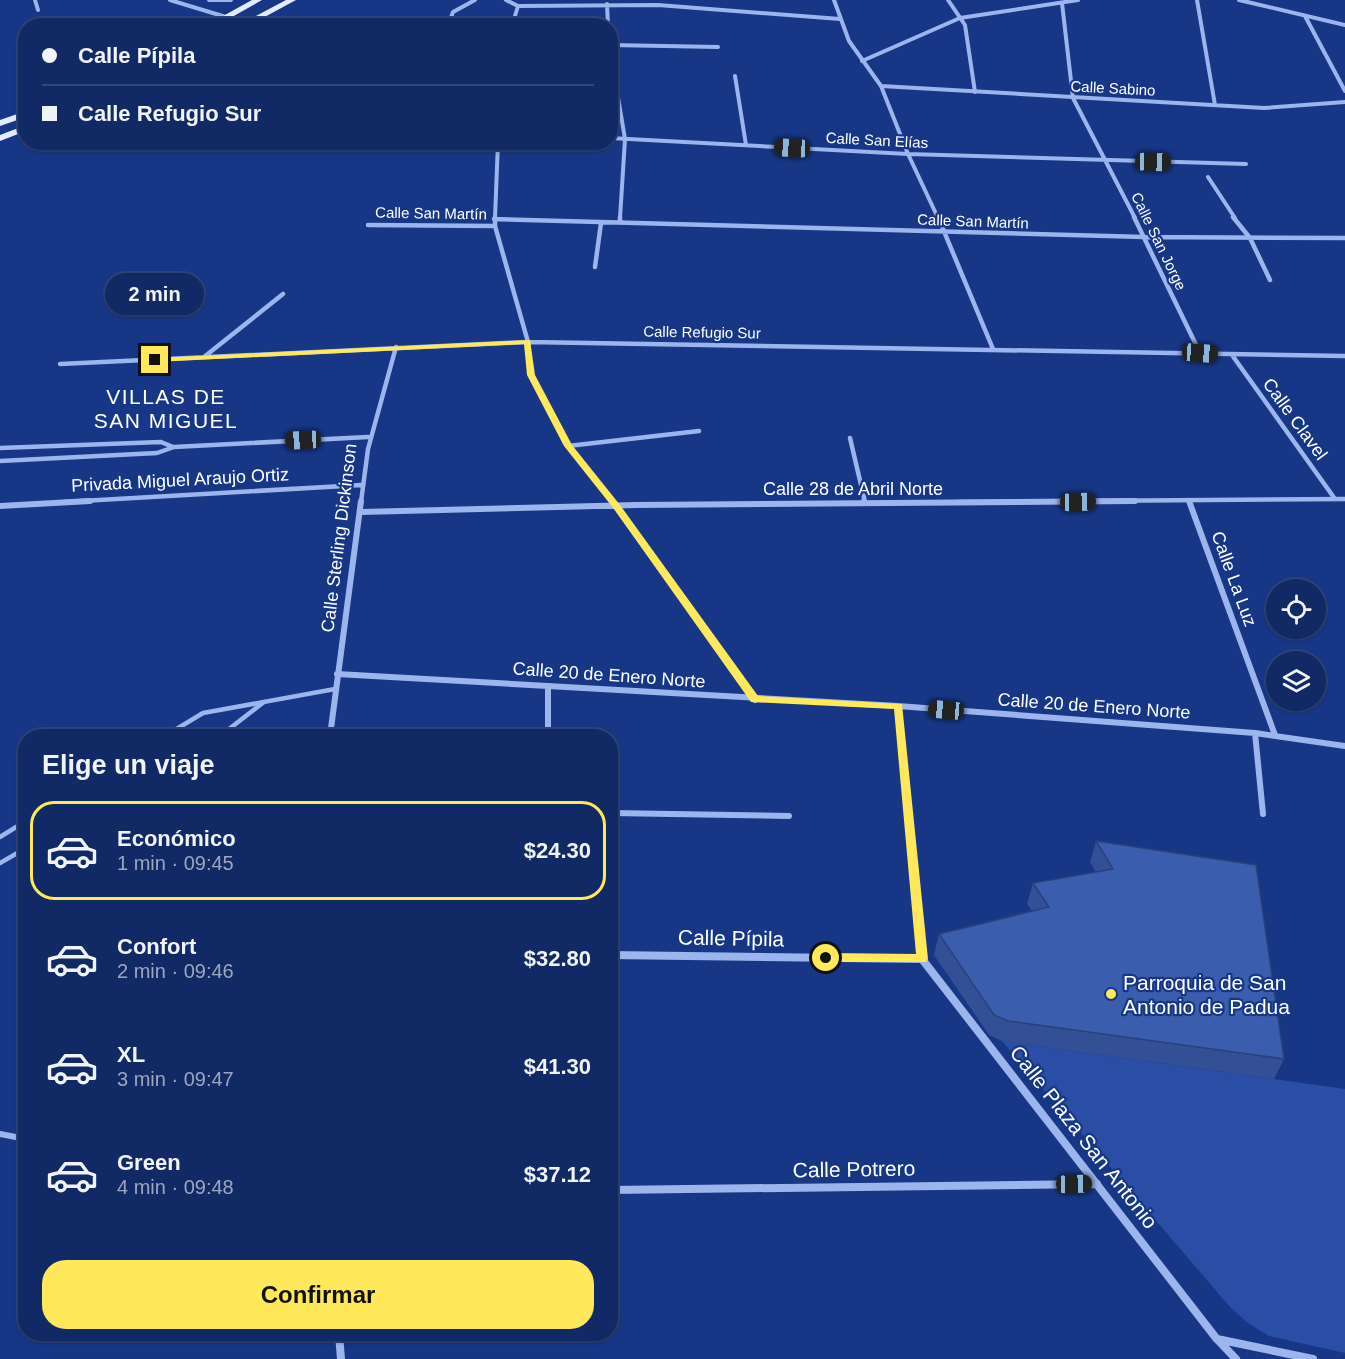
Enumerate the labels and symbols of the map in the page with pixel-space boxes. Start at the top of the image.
street label: Calle Sabino [1070,77,1156,99]
street label: Calle San Elías [825,129,929,151]
car [774,138,810,158]
car [1135,153,1171,171]
street label: Calle San Jorge [1128,189,1190,293]
street label: Calle San Martín [375,204,487,222]
street label: Calle San Martín [917,211,1029,231]
callout: 2 min [106,273,204,315]
street label: Calle Refugio Sur [643,322,761,342]
car [1181,343,1219,363]
route end [141,346,168,373]
street label: Calle Clavel [1259,374,1331,464]
district label: VILLAS DE SAN MIGUEL [94,385,238,432]
car [285,430,321,450]
street label: Calle Sterling Dickinson [317,442,361,634]
street label: Privada Miguel Araujo Ortiz [71,464,289,496]
street label: Calle 28 de Abril Norte [763,479,943,499]
car [1060,493,1096,511]
street label: Calle La Luz [1207,529,1261,629]
street label: Calle 20 de Enero Norte [512,658,706,692]
street label: Calle 20 de Enero Norte [997,689,1191,723]
car [927,699,965,721]
street label: Calle Pípila [678,926,785,950]
route start [812,944,839,971]
place label: Parroquia de San Antonio de Padua [1123,971,1290,1018]
marker: Parroquia de San Antonio de Padua [1104,987,1118,1001]
street label: Calle Plaza San Antonio [1006,1041,1162,1233]
street label: Calle Potrero [793,1156,915,1182]
car [1056,1175,1092,1193]

